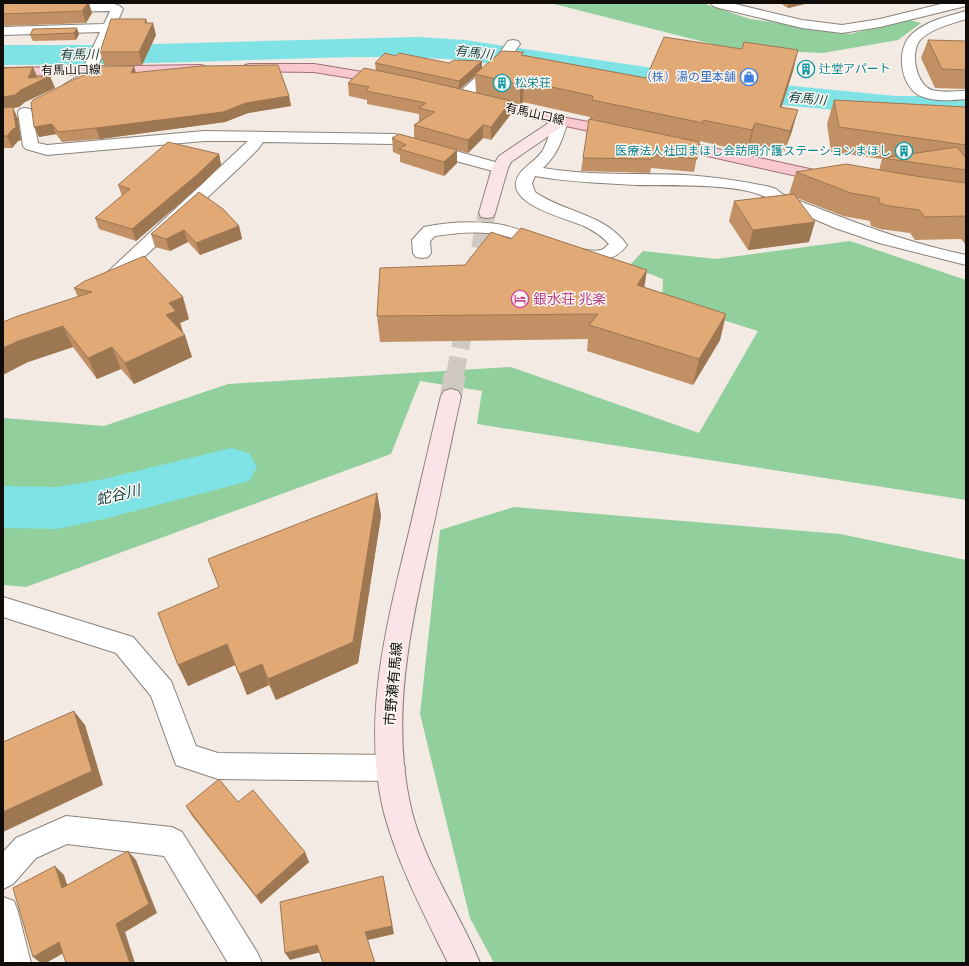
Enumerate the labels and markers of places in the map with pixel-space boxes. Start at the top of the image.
building icon: 辻堂アパート [796,59,816,79]
place label: 辻堂アパート [819,61,891,76]
shop icon: （株）湯の里本舗 [739,67,759,87]
place label: （株）湯の里本舗 [640,69,736,84]
building icon: 松栄荘 [492,73,512,93]
place label: 松栄荘 [515,75,551,90]
building icon: 医療法人社団まほし会訪問介護ステーションまほし [894,141,914,161]
place label: 医療法人社団まほし会訪問介護ステーションまほし [615,143,891,158]
hotel icon: 銀水荘 兆楽 [510,289,530,309]
place label: 銀水荘 兆楽 [533,290,607,307]

